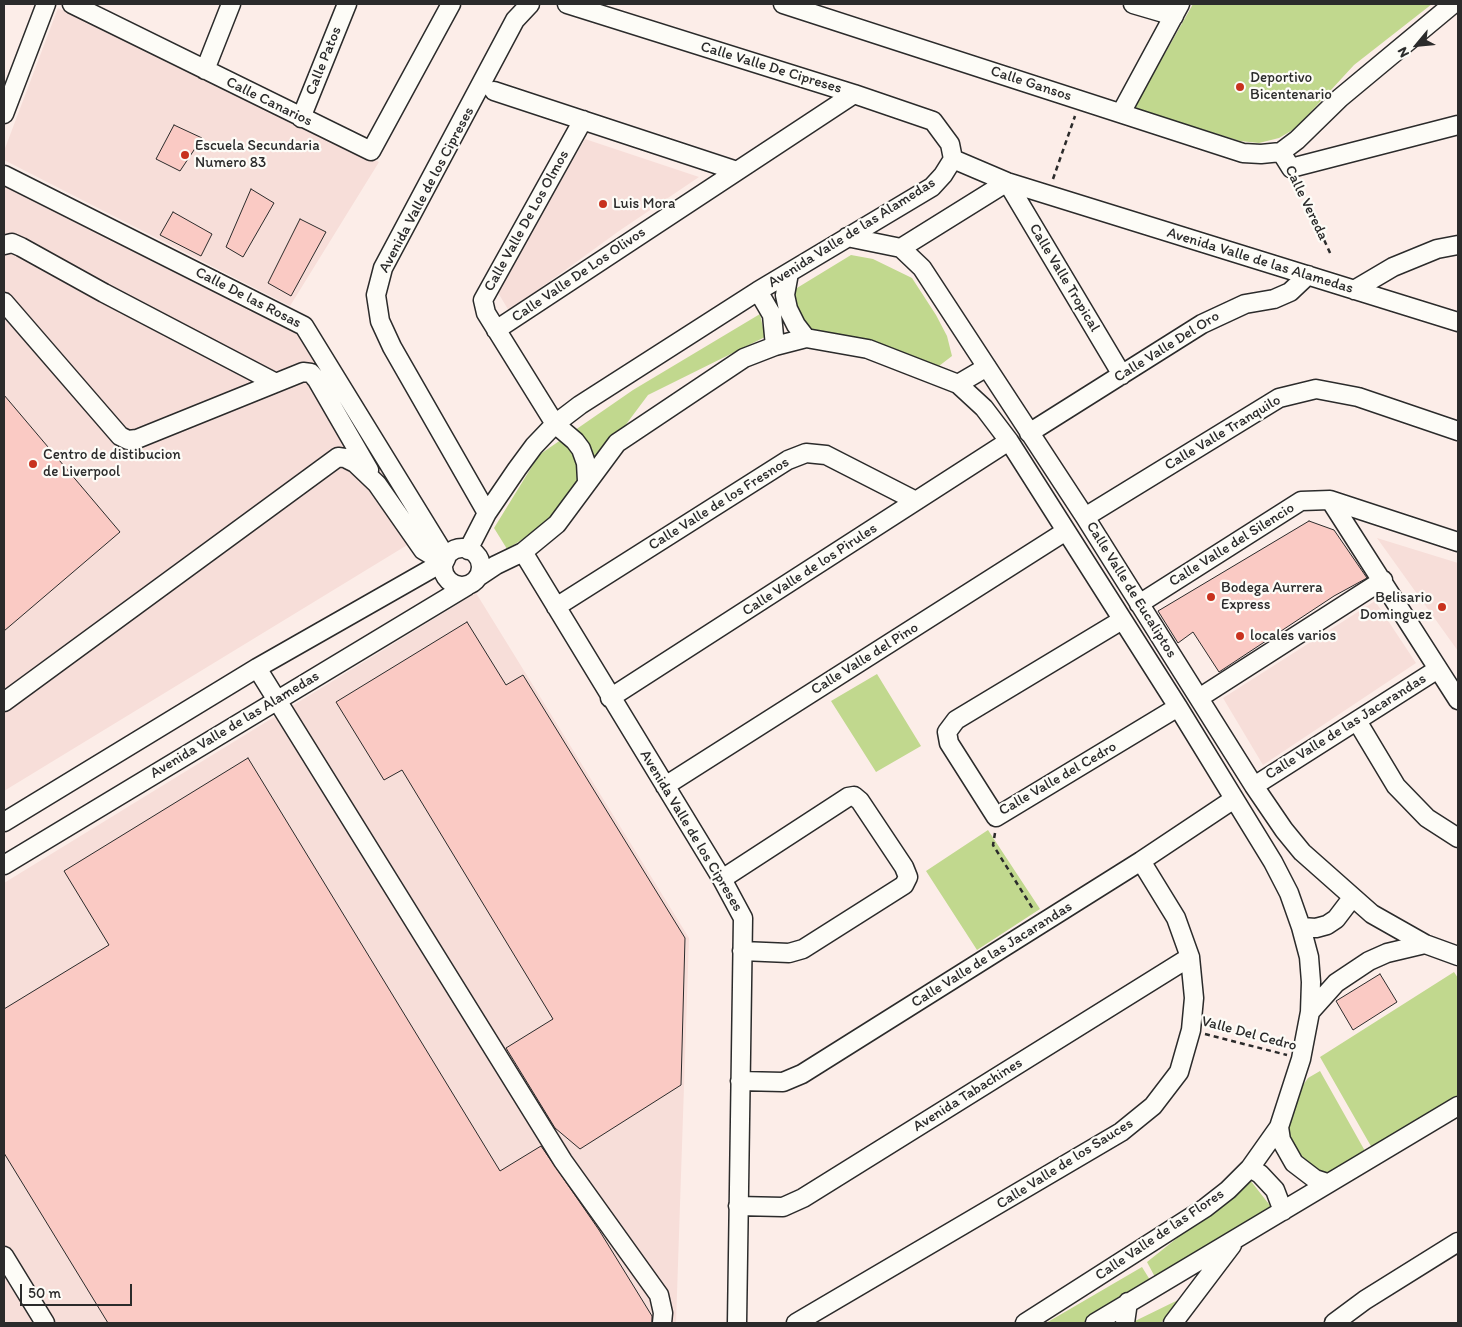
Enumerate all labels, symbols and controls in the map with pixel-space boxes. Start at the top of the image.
north arrow [1392,20,1442,70]
street label: Calle Patos [302,24,346,98]
street label: Calle Valle De Cipreses [698,38,844,98]
text: N [1394,44,1413,60]
street label: Calle Gansos [988,62,1074,106]
place label: Deportivo Bicentenario [1250,69,1332,104]
street label: Calle Canarios [223,73,315,131]
marker: Deportivo Bicentenario [1234,81,1246,93]
street label: Avenida Valle de los Cipreses [376,104,478,276]
place label: Escuela Secundaria Numero 83 [195,137,320,172]
street label: Calle Valle De Los Olmos [481,147,573,295]
marker: Escuela Secundaria Numero 83 [179,149,191,161]
street label: Calle Vereda [1280,163,1332,243]
street label: Avenida Valle de las Alamedas [765,174,939,292]
place label: Luis Mora [613,195,675,213]
marker: Luis Mora [597,198,609,210]
street label: Calle Valle Tropical [1025,221,1103,335]
street label: Calle Valle De Los Olivos [509,223,649,327]
street label: Avenida Valle de las Alamedas [1165,224,1355,298]
street label: Calle De las Rosas [192,264,304,332]
street label: Calle Valle Del Oro [1111,307,1223,387]
street label: Calle Valle Tranquilo [1162,391,1284,475]
place label: Centro de distibucion de Liverpool [43,446,181,481]
street label: Calle Valle de los Fresnos [645,453,793,555]
marker: Centro de distibucion de Liverpool [27,458,39,470]
street label: Calle Valle del Silencio [1166,499,1298,591]
street label: Calle Valle de Eucaliptos [1082,519,1180,661]
street label: Calle Valle de los Pirules [739,520,881,620]
place label: Bodega Aurrera Express [1221,579,1323,614]
place label: Belisario Dominguez [1360,589,1432,624]
marker: Bodega Aurrera Express [1205,591,1217,603]
marker: Belisario Dominguez [1436,601,1448,613]
street label: Calle Valle del Pino [808,619,922,699]
place label: locales varios [1250,627,1336,645]
marker: locales varios [1234,630,1246,642]
street label: Avenida Valle de las Alamedas [147,667,323,783]
street label: Calle Valle de las Jacarandas [1262,670,1430,784]
street label: Calle Valle del Cedro [996,738,1120,820]
street label: Avenida Valle de los Cipreses [636,747,746,915]
street label: Calle Valle de las Jacarandas [908,898,1076,1012]
street label: Valle Del Cedro [1199,1013,1299,1055]
street label: Avenida Tabachines [910,1054,1026,1136]
street label: Calle Valle de los Sauces [993,1115,1137,1213]
street label: Calle Valle de las Flores [1092,1185,1228,1285]
scale bar [22,1274,135,1306]
text: 50 m [28,1284,61,1302]

